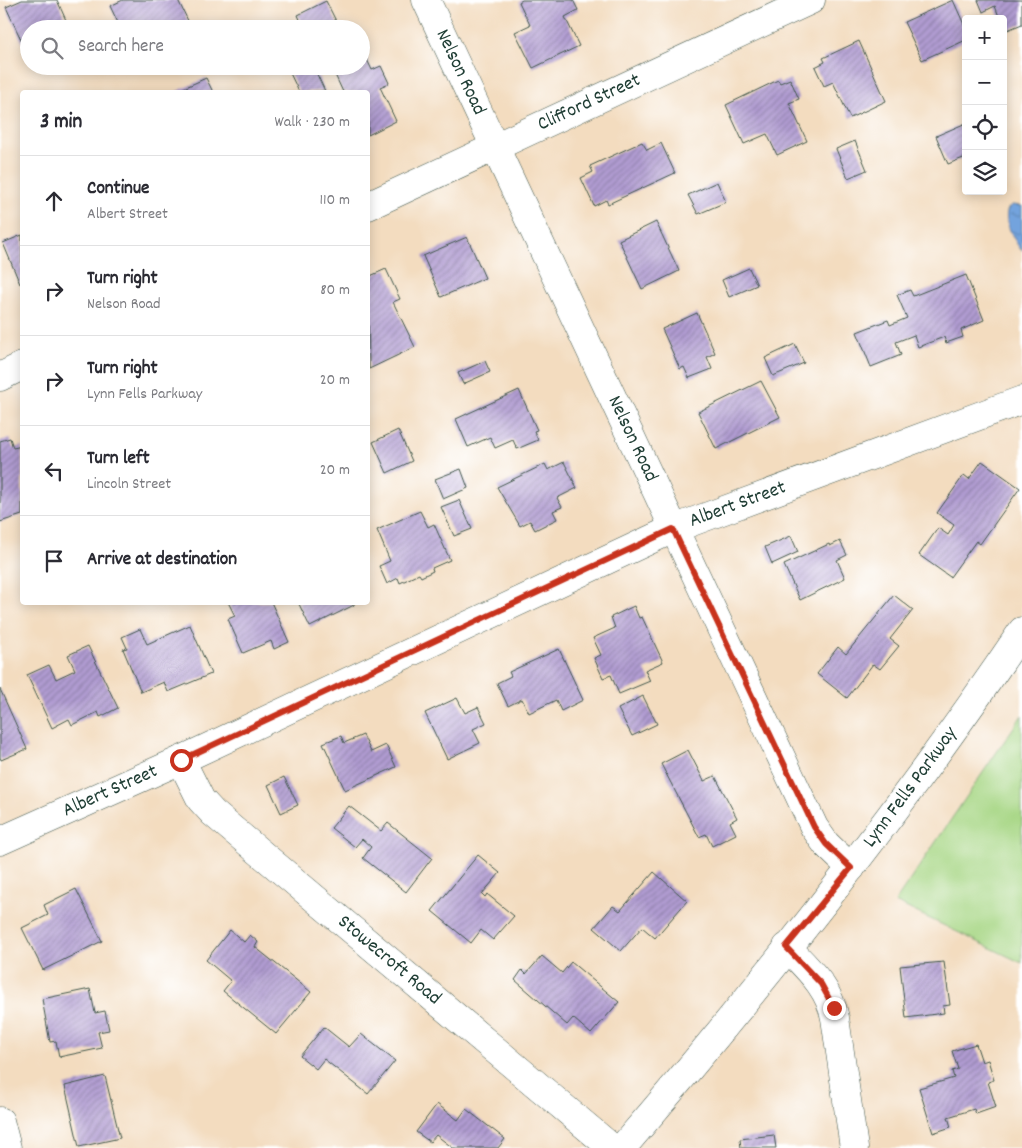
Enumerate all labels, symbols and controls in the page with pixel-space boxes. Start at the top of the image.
map controls [962,15,1007,195]
button: + [962,15,1007,60]
search box [20,20,370,75]
street label: Nelson Road [428,25,492,120]
icon: search [38,34,66,62]
text: Search here [78,34,164,61]
button: − [962,60,1007,105]
street label: Clifford Street [533,67,645,139]
button: locate [962,105,1007,150]
text: 3 min [40,108,82,138]
text: Walk · 230 m [274,111,350,134]
button: layers [962,150,1007,195]
text: Continue [87,176,149,203]
icon: ahead [40,187,68,215]
text: 110 m [320,189,350,212]
text: Albert Street [87,203,168,226]
text: Turn right [87,266,158,293]
icon: right [40,277,68,305]
text: 80 m [320,279,350,302]
text: Nelson Road [87,293,161,316]
text: Turn right [87,356,158,383]
icon: right [40,367,68,395]
text: 20 m [320,369,350,392]
text: Lynn Fells Parkway [87,383,202,406]
street label: Nelson Road [600,391,664,487]
text: Turn left [87,446,150,473]
icon: left [40,457,68,485]
text: 20 m [320,459,350,482]
text: Lincoln Street [87,473,171,496]
street label: Albert Street [686,474,790,536]
icon: arrive [40,547,68,575]
text: Arrive at destination [87,547,237,574]
street label: Lynn Fells Parkway [857,721,965,854]
route start [170,749,193,772]
street label: Albert Street [59,758,162,825]
street label: Stowecroft Road [331,909,447,1012]
route end [823,997,846,1020]

